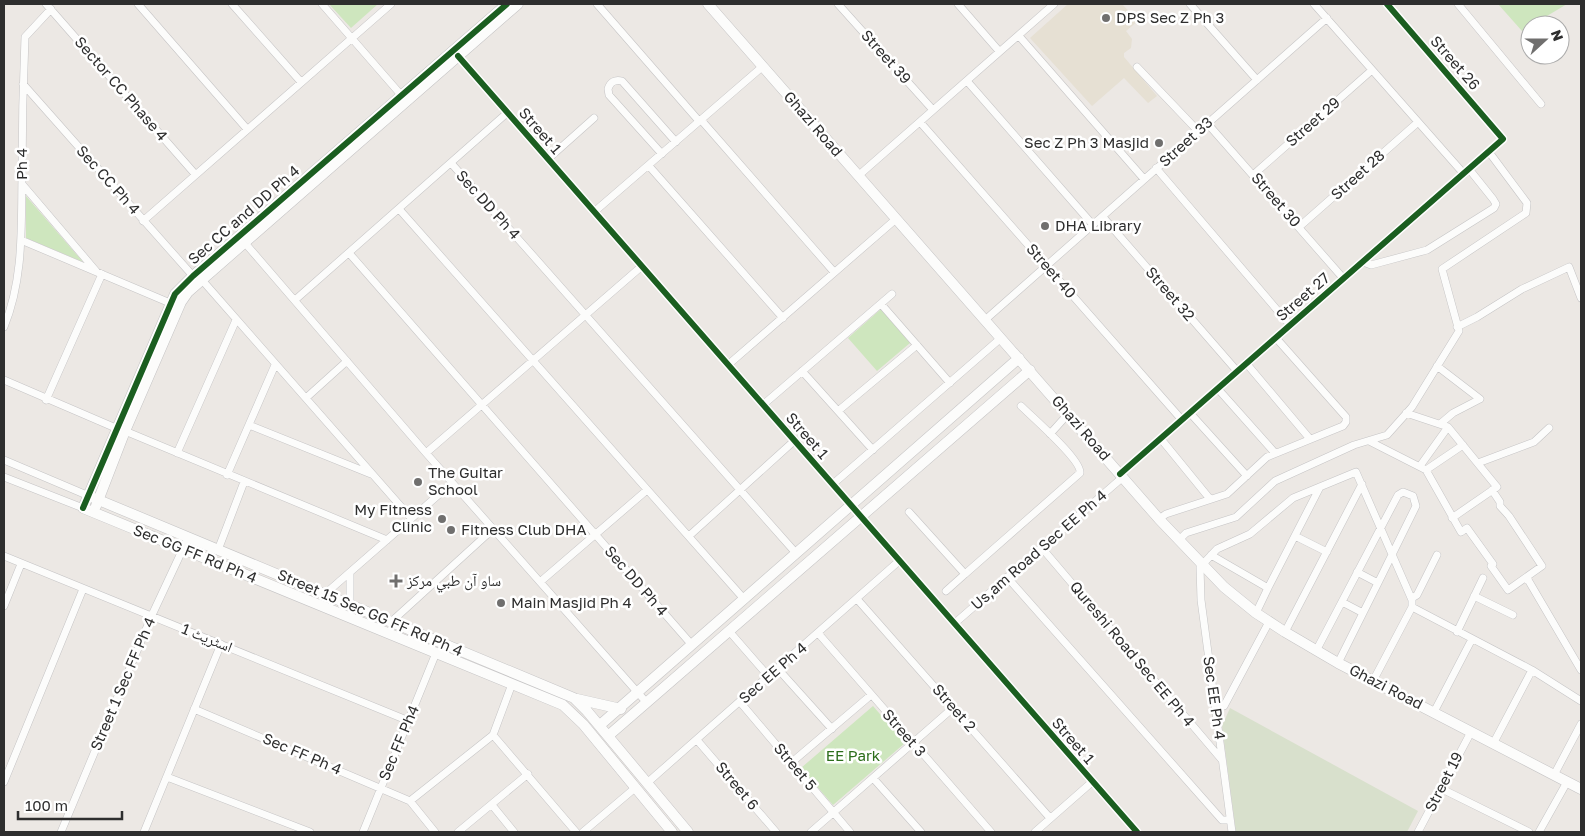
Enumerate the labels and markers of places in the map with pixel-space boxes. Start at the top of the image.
place label: DPS Sec Z Ph 3 [1116,8,1224,26]
marker: DPS Sec Z Ph 3 [1100,12,1112,24]
place label: Sec Z Ph 3 Masjid [1024,133,1149,151]
marker: Sec Z Ph 3 Masjid [1153,137,1165,149]
place label: DHA Library [1055,216,1142,234]
marker: DHA Library [1039,220,1051,232]
place label: The Guitar School [428,463,503,498]
marker: The Guitar School [412,476,424,488]
place label: My Fitness Clinic [354,500,432,535]
marker: My Fitness Clinic [436,513,448,525]
place label: Fitness Club DHA [461,520,587,538]
marker: Fitness Club DHA [445,524,457,536]
place label: ساو آن طبي مرکز [406,571,501,593]
marker: ساو آن طبي مرکز [389,574,403,588]
place label: Main Masjid Ph 4 [511,593,632,611]
marker: Main Masjid Ph 4 [495,597,507,609]

